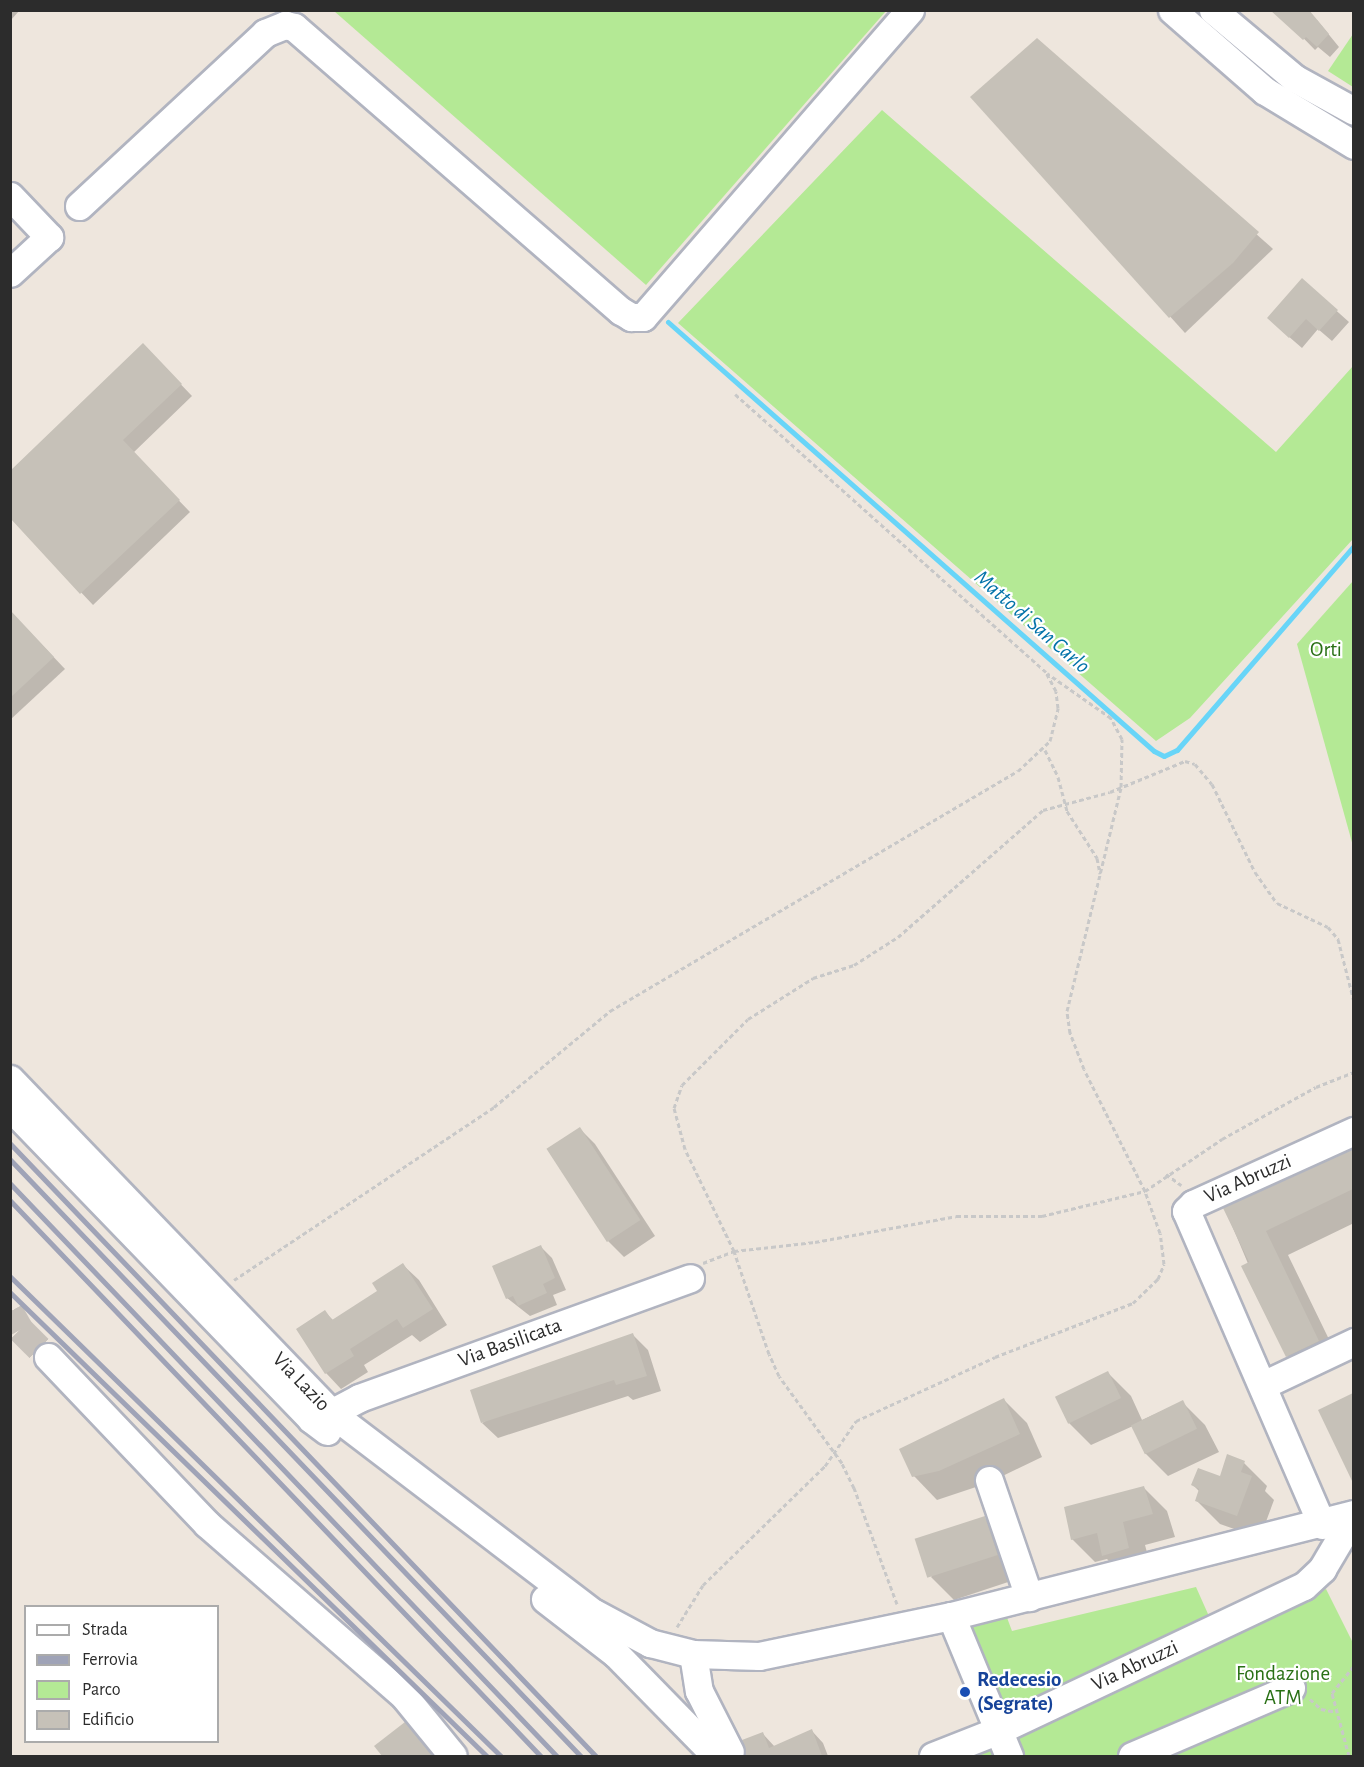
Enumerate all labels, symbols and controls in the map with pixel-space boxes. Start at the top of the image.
water label: Matto di San Carlo [969,565,1095,679]
park label: Orti [1310,637,1342,663]
street label: Via Abruzzi [1201,1149,1295,1209]
street label: Via Basilicata [455,1313,565,1373]
street label: Via Lazio [267,1347,335,1417]
legend [24,1605,219,1743]
text: Strada [82,1621,128,1639]
street label: Via Abruzzi [1088,1635,1182,1697]
text: Ferrovia [82,1651,138,1669]
park label: Fondazione ATM [1236,1661,1330,1711]
place label: Redecesio (Segrate) [977,1667,1061,1717]
text: Parco [82,1681,121,1699]
marker: Redecesio (Segrate) [958,1685,972,1699]
text: Edificio [82,1711,134,1729]

